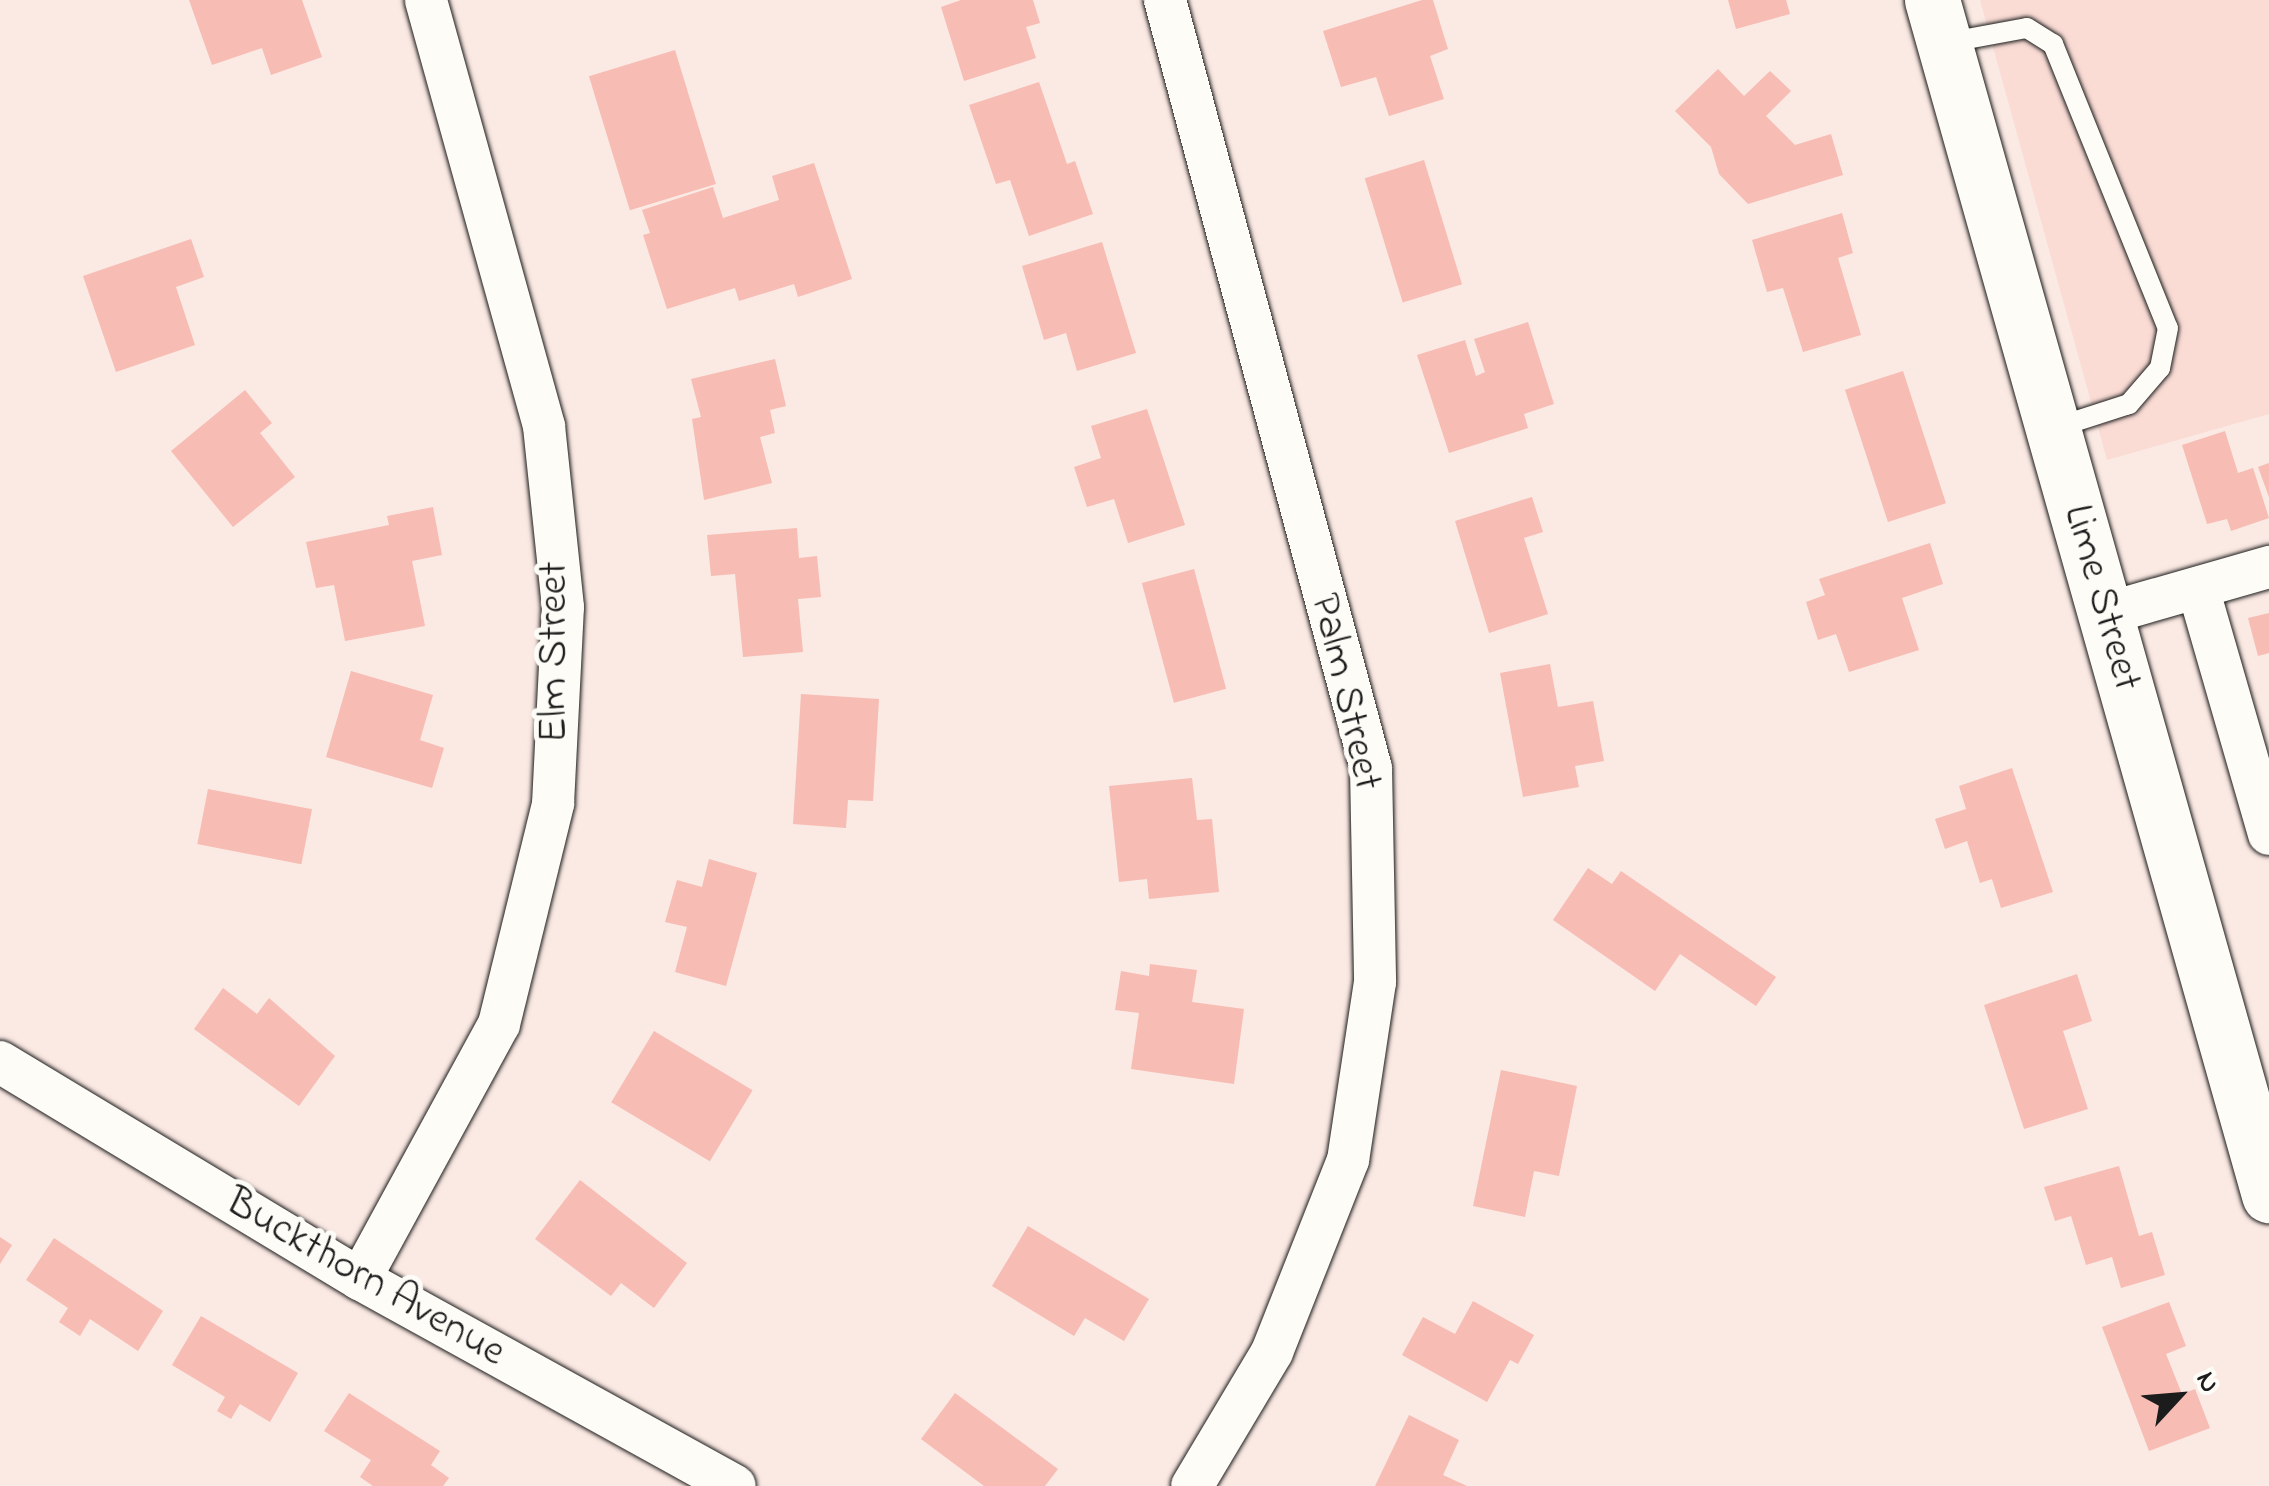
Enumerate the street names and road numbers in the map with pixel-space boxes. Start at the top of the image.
street label: Lime Street [2050,499,2152,697]
street label: Elm Street [530,561,580,743]
street label: Palm Street [1298,589,1392,795]
street label: Buckthorn Avenue [216,1177,514,1379]

